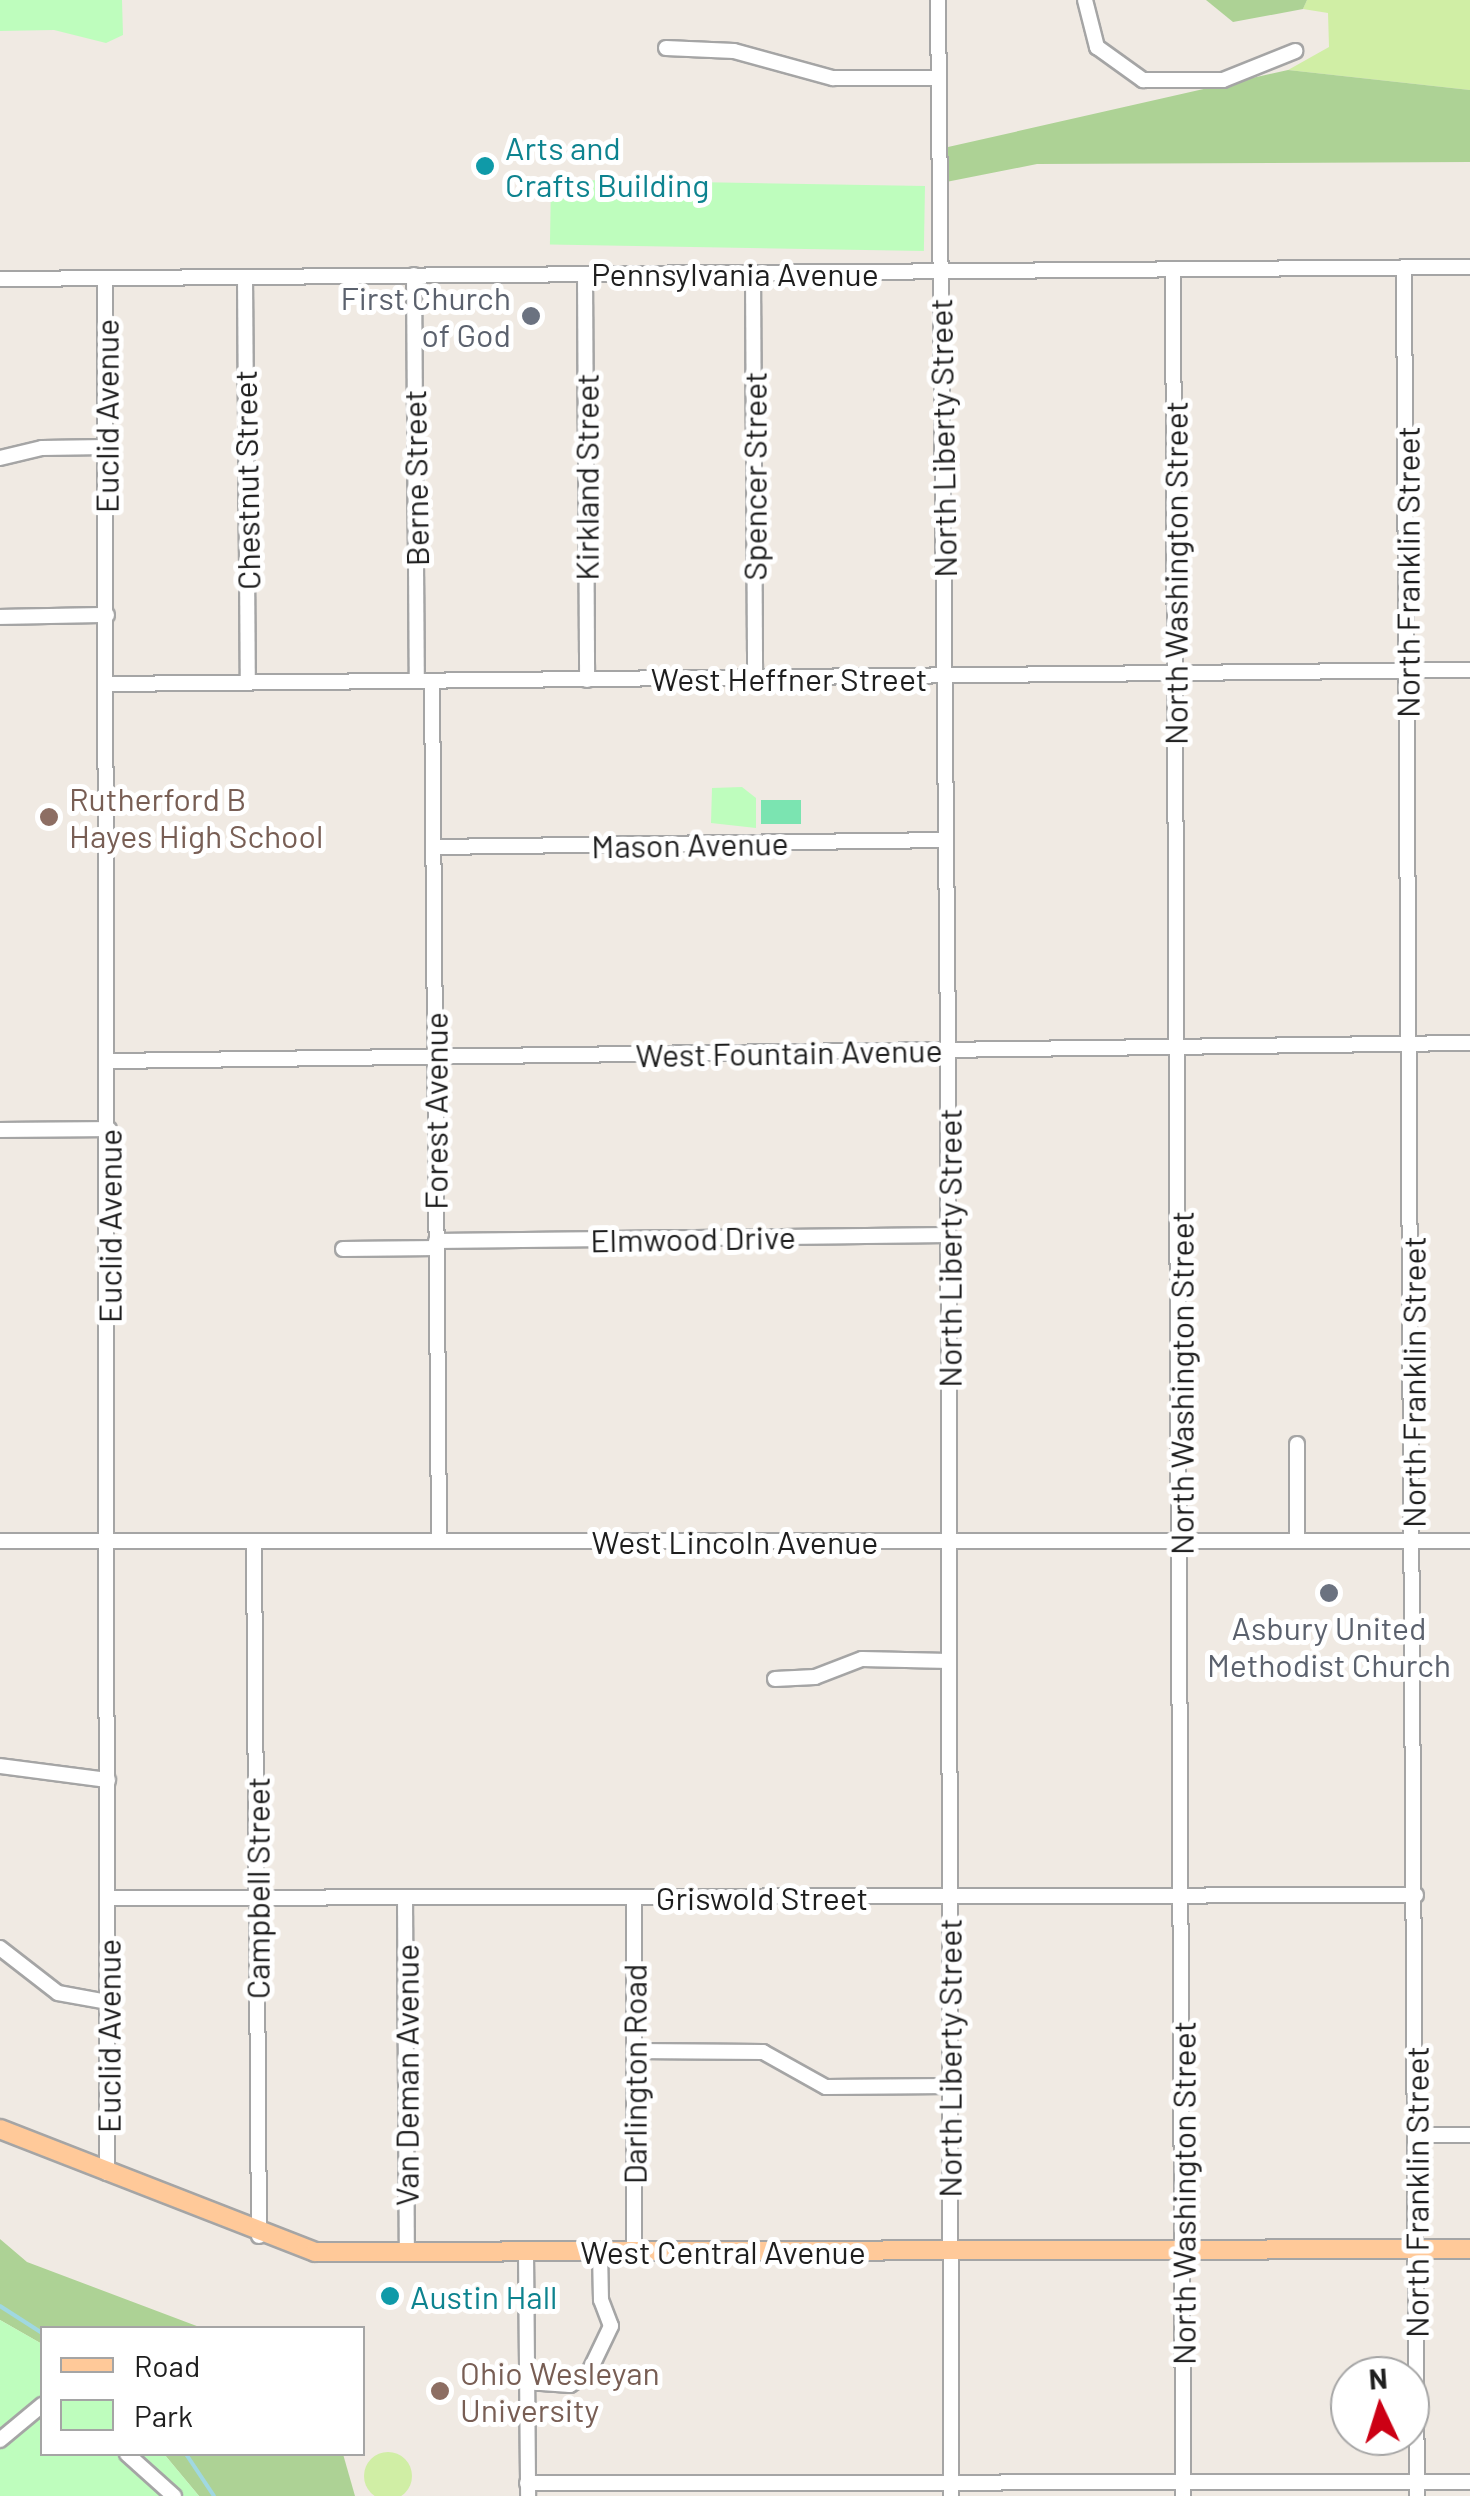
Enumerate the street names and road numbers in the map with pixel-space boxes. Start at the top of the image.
street label: Pennsylvania Avenue [591,254,879,292]
street label: North Liberty Street [920,298,964,578]
street label: Euclid Avenue [87,319,125,513]
street label: Chestnut Street [225,370,267,590]
street label: Spencer Street [735,371,773,581]
street label: Kirkland Street [567,373,605,581]
street label: Berne Street [394,389,436,567]
street label: North Washington Street [1156,401,1194,745]
street label: North Franklin Street [1388,426,1426,718]
street label: West Heffner Street [651,659,927,697]
street label: Mason Avenue [591,823,789,865]
street label: Forest Avenue [416,1012,454,1210]
street label: West Fountain Avenue [635,1030,943,1074]
street label: North Liberty Street [930,1108,968,1388]
street label: Euclid Avenue [90,1129,128,1323]
street label: North Washington Street [1162,1211,1200,1555]
street label: Elmwood Drive [590,1217,796,1259]
street label: North Franklin Street [1394,1236,1432,1528]
street label: West Lincoln Avenue [592,1522,878,1560]
street label: Campbell Street [238,1777,276,1999]
street label: Griswold Street [656,1878,868,1916]
street label: North Liberty Street [930,1918,968,2198]
street label: Euclid Avenue [89,1939,127,2133]
street label: Van Deman Avenue [387,1944,425,2206]
street label: Darlington Road [615,1964,653,2184]
street label: North Washington Street [1164,2021,1202,2365]
street label: North Franklin Street [1397,2046,1435,2338]
street label: West Central Avenue [580,2232,866,2270]

